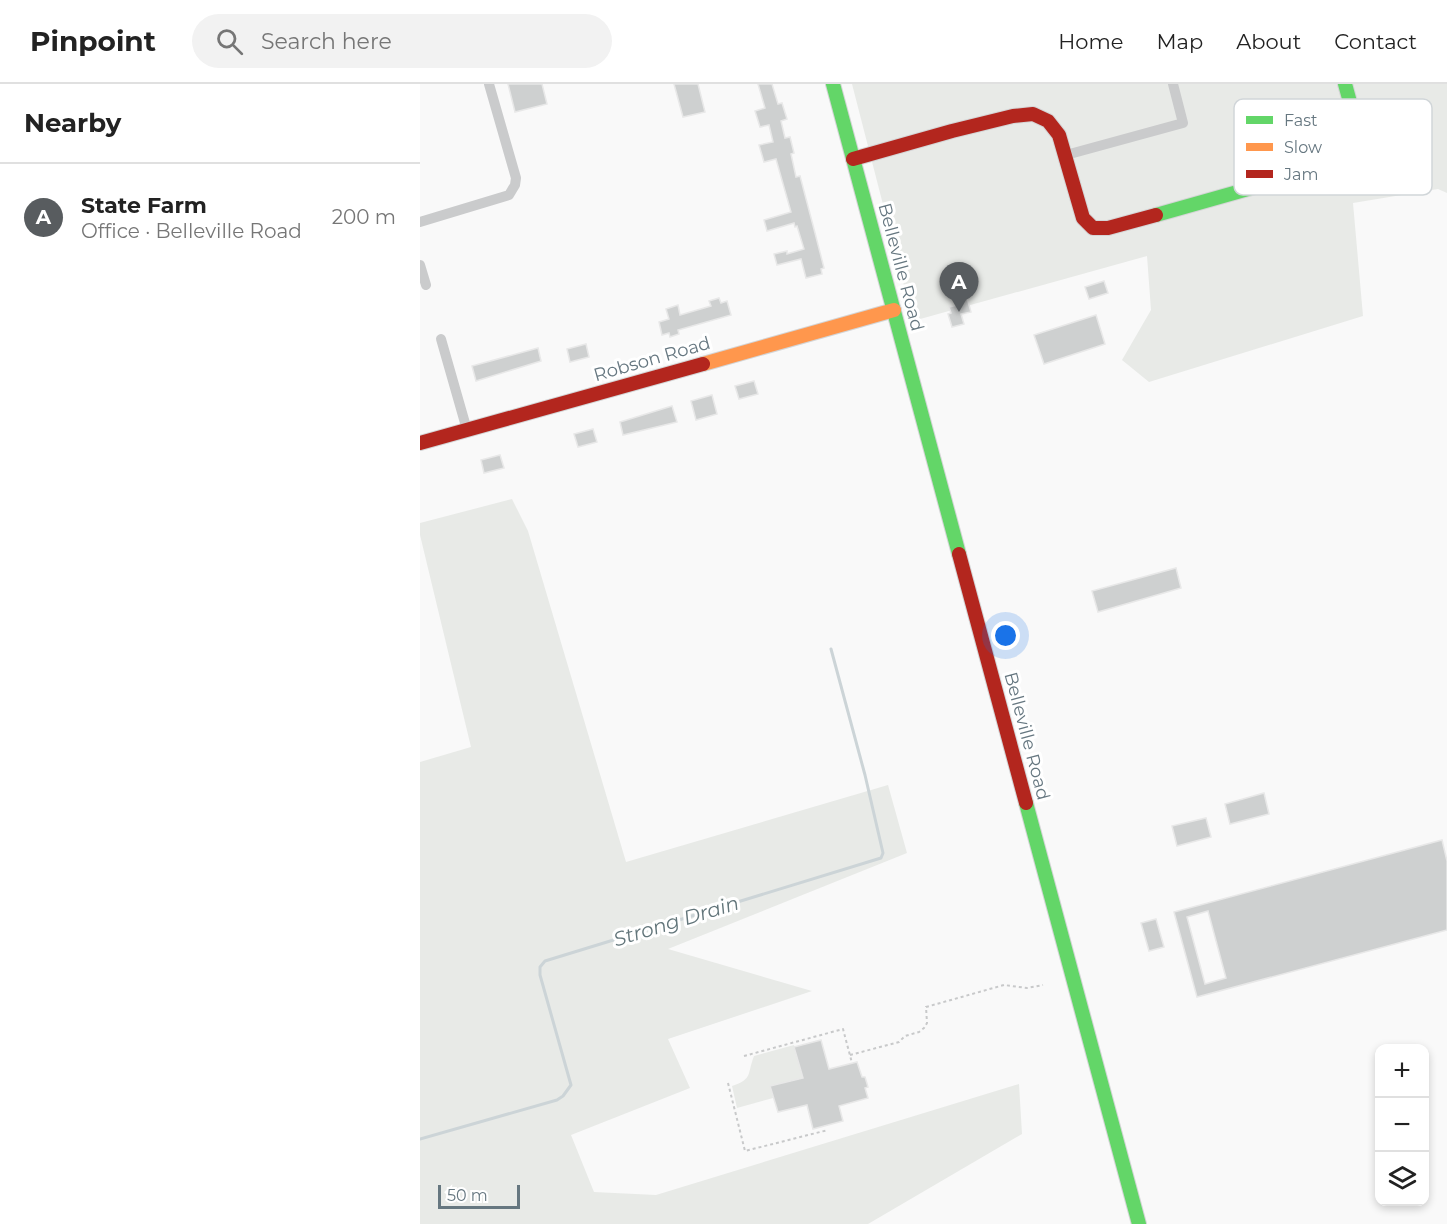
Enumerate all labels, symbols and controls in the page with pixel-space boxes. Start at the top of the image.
search box [192,14,612,68]
text: Pinpoint [30,24,156,58]
icon: search [213,25,246,58]
text: Search here [261,28,392,55]
text: Home [1058,29,1123,54]
text: Map [1156,29,1203,54]
text: About [1236,29,1301,54]
text: Contact [1334,29,1417,54]
legend [1234,99,1432,195]
text: Nearby [24,107,121,139]
text: Fast [1284,111,1318,130]
text: Slow [1284,138,1322,157]
text: Jam [1283,165,1318,184]
text: State Farm [81,192,207,219]
street label: Belleville Road [873,201,929,333]
text: A [36,205,51,229]
text: 200 m [332,205,396,229]
text: Office · Belleville Road [81,219,302,243]
pin: A [940,262,978,312]
street label: Robson Road [591,332,713,386]
your location [991,621,1020,650]
street label: Belleville Road [999,670,1055,802]
water label: Strong Drain [610,891,742,951]
map controls [1375,1044,1429,1206]
button: + [1375,1044,1429,1098]
button: − [1375,1098,1429,1152]
button: layers [1375,1152,1429,1206]
scale bar [438,1182,520,1210]
text: 50 m [447,1186,488,1205]

